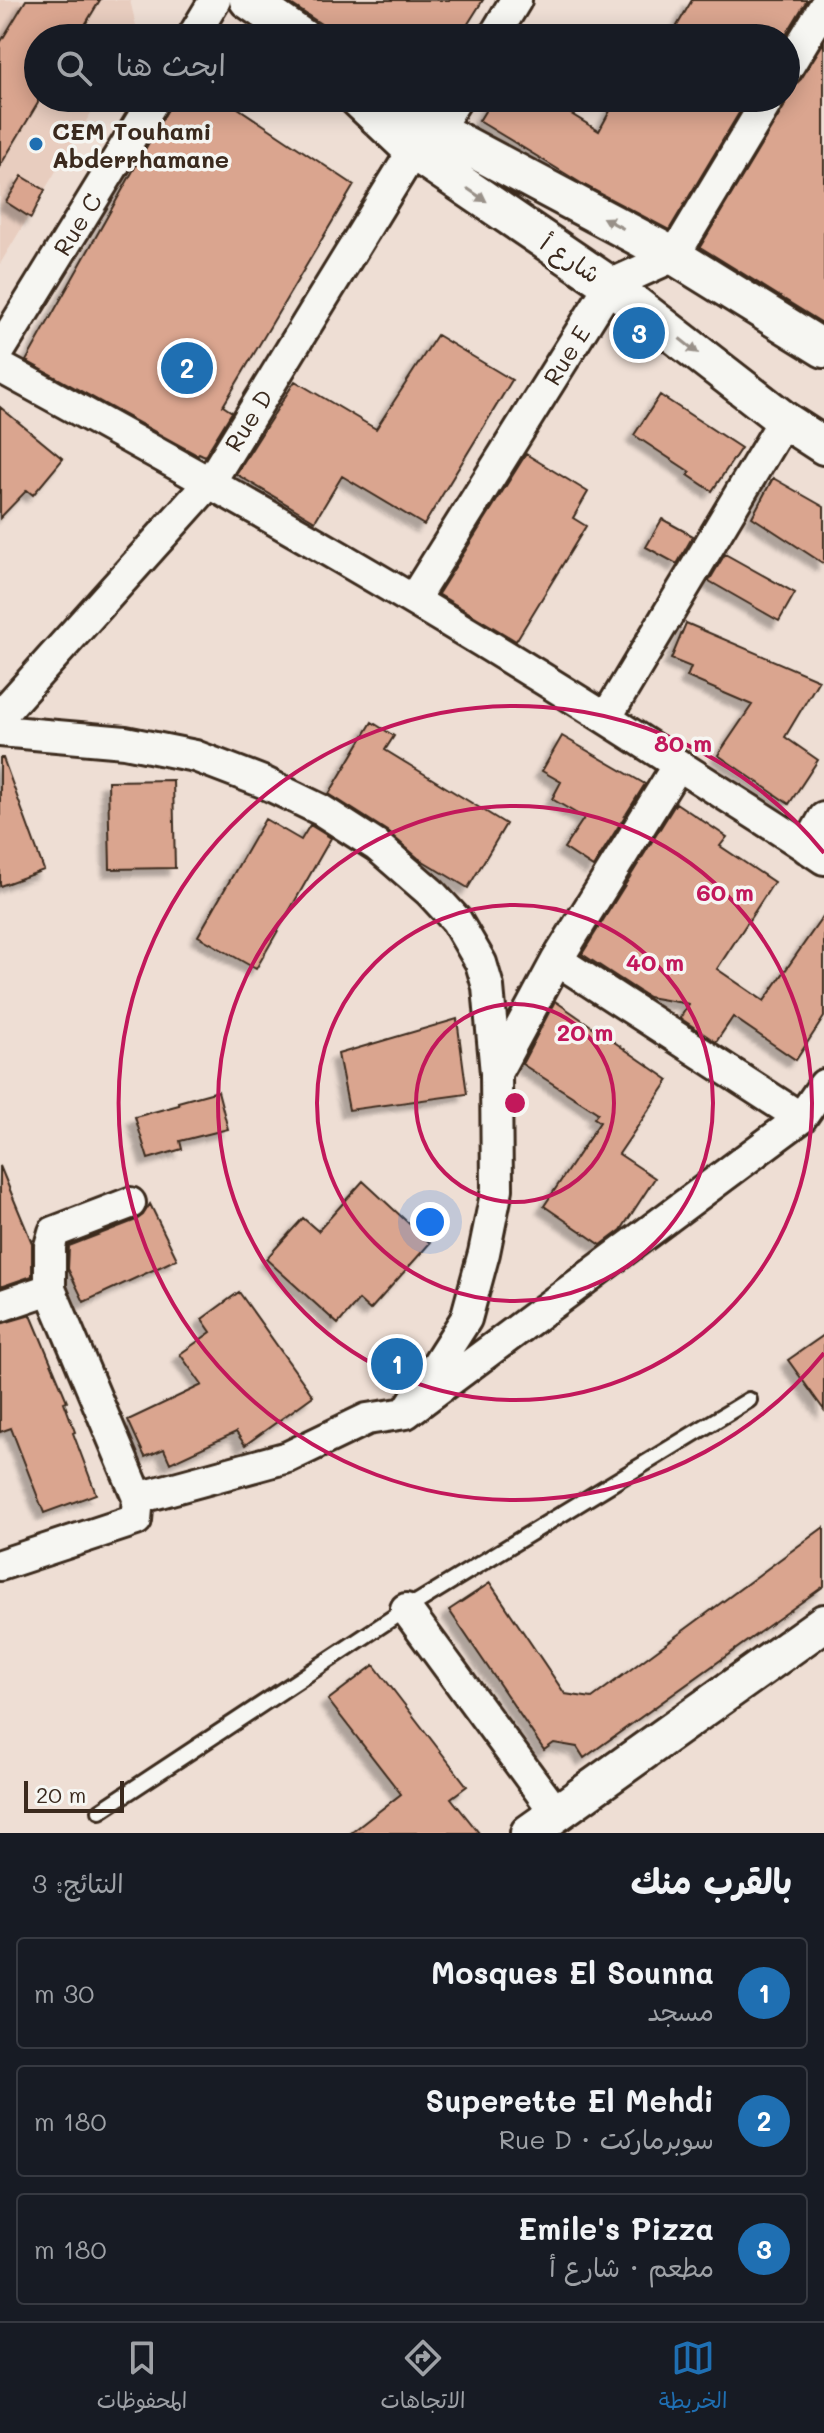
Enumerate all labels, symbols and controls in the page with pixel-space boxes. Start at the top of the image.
search box [24,24,800,112]
text: ابحث هنا [116,44,226,84]
icon: search [52,46,96,90]
place label: CEM Touhami Abderrhamane [52,115,229,174]
marker: CEM Touhami Abderrhamane [27,135,45,153]
street label: Rue C [46,187,108,261]
one-way arrow [467,187,488,202]
one-way arrow [601,217,624,230]
street label: شارع أ [533,227,607,292]
pin: 3 [613,303,665,363]
street label: Rue E [536,319,596,391]
one-way arrow [679,337,699,354]
pin: 2 [161,338,213,398]
street label: Rue D [217,383,279,457]
text: 80 m [654,727,712,758]
text: 60 m [696,876,754,907]
text: 40 m [626,946,684,977]
text: 20 m [557,1016,613,1047]
centre of rings [501,1089,529,1117]
your location [410,1202,450,1242]
pin: 1 [371,1334,423,1394]
scale bar [24,1777,124,1813]
text: 20 m [36,1780,86,1809]
text: بالقرب منك [631,1858,792,1903]
text: النتائج: 3 [32,1866,124,1900]
text: Mosques El Sounna [431,1952,714,1992]
text: 30 m [34,1976,94,2010]
text: 1 [758,1976,770,2010]
text: مسجد [647,1994,714,2028]
text: Superette El Mehdi [426,2080,714,2120]
text: 180 m [34,2104,106,2138]
text: 2 [757,2104,771,2138]
text: سوبرماركت · Rue D [499,2122,714,2156]
text: Emile's Pizza [518,2208,714,2248]
text: 180 m [34,2232,106,2266]
text: 3 [756,2232,772,2266]
text: مطعم · شارع أ [549,2250,714,2284]
tab: المحفوظات [97,2336,187,2420]
tab: الاتجاهات [381,2336,465,2420]
tab: الخريطة [659,2336,727,2420]

